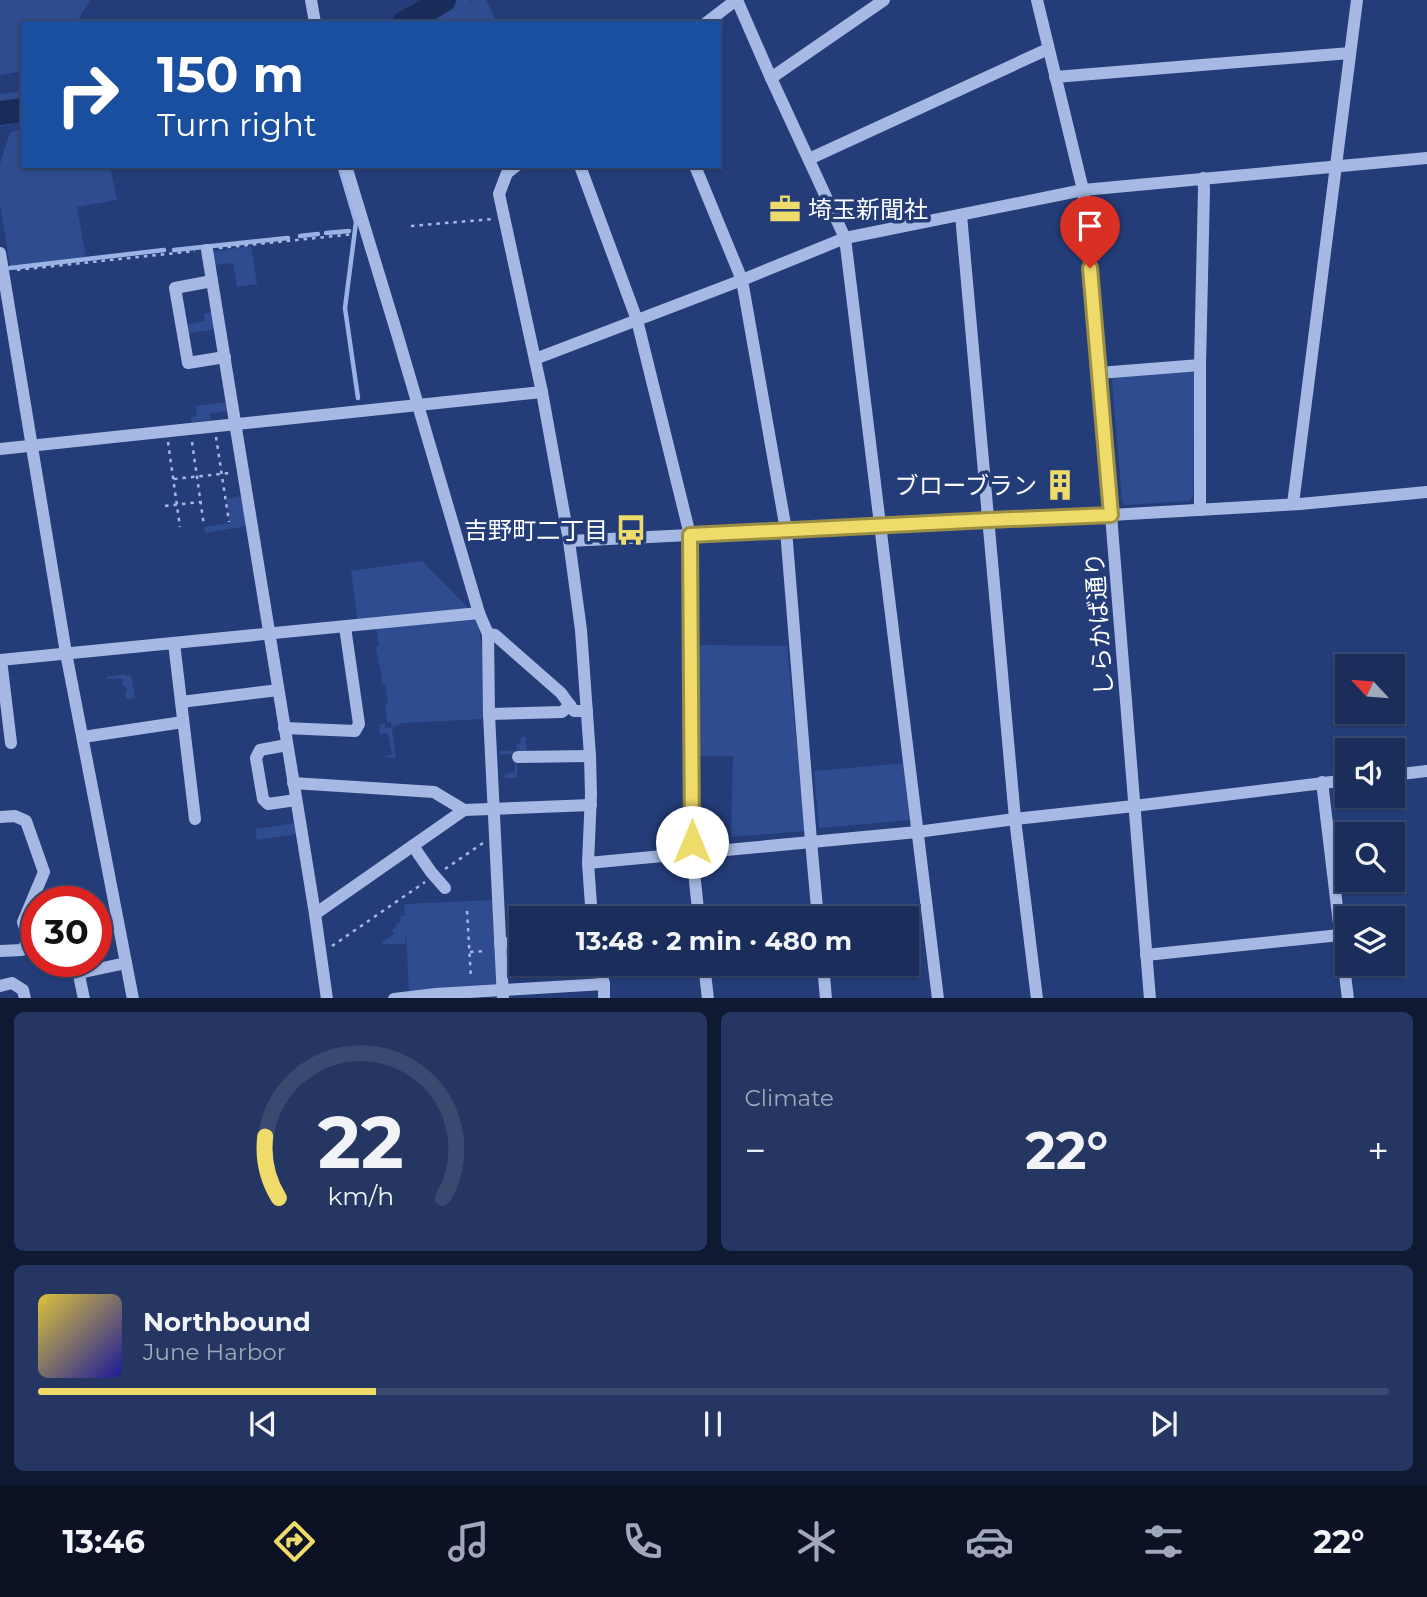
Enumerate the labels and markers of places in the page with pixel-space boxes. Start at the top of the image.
office icon: 埼玉新聞社 [768,192,802,226]
place label: 埼玉新聞社 [808,195,928,224]
pin [1060,196,1120,268]
building icon: ブローブラン [1043,468,1077,502]
place label: ブローブラン [894,471,1037,500]
bus stop icon: 吉野町二丁目 [614,513,648,547]
place label: 吉野町二丁目 [464,516,608,545]

